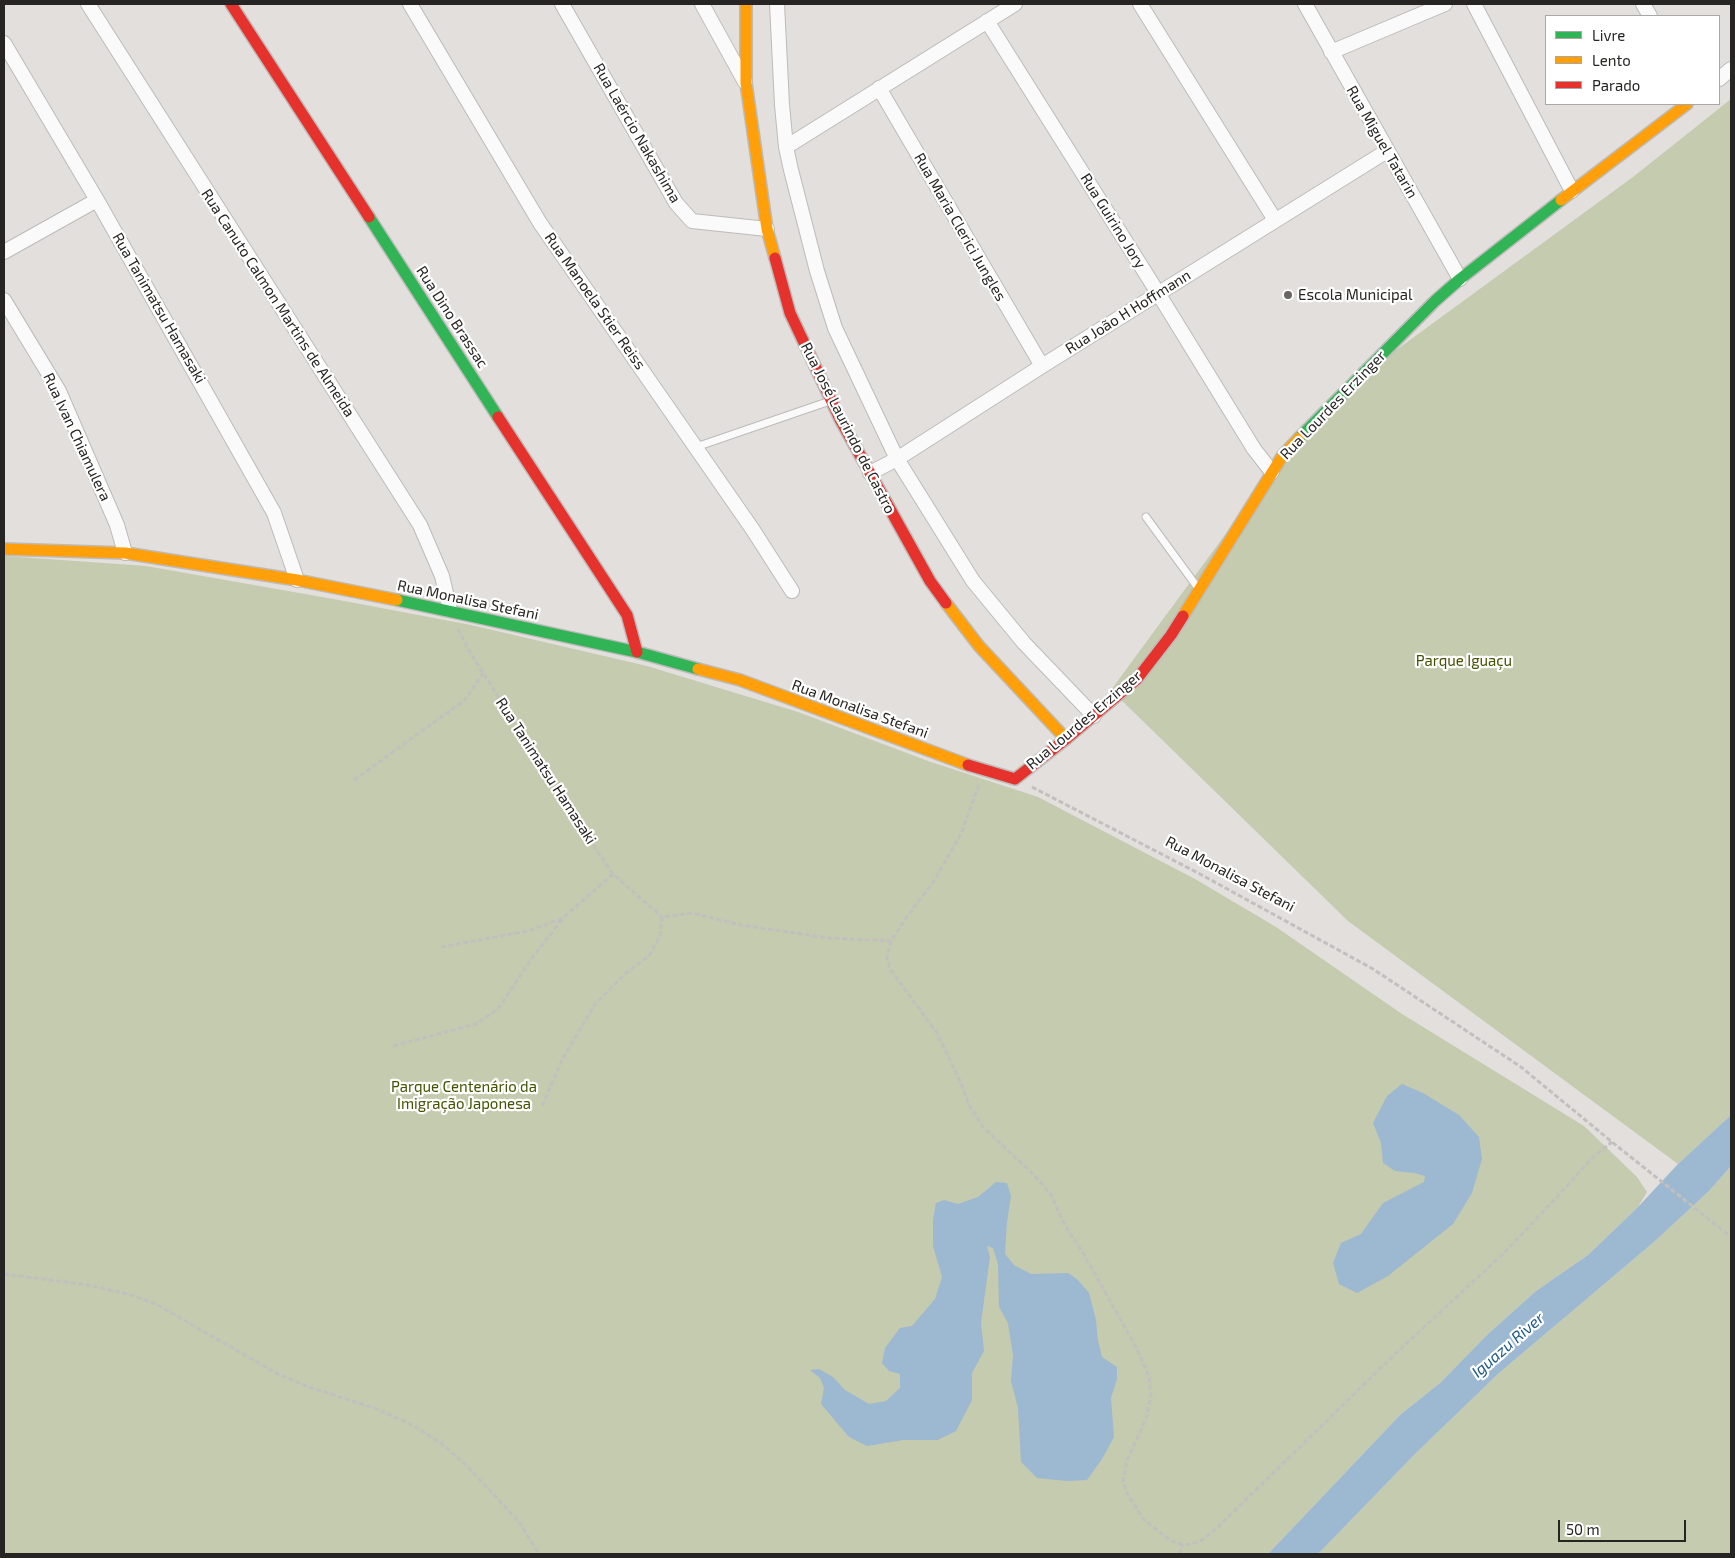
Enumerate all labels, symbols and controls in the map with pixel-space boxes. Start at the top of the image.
legend [1545,15,1720,105]
text: Livre [1592,26,1625,44]
text: Lento [1592,51,1631,69]
street label: Rua Laércio Nakashima [590,60,684,206]
text: Parado [1592,76,1640,94]
street label: Rua Miguel Tatarin [1342,83,1422,201]
street label: Rua Maria Clerici Jungles [910,150,1010,304]
street label: Rua Guirino Jory [1076,170,1150,272]
street label: Rua Canuto Calmon Martins de Almeida [197,186,359,420]
street label: Rua Manoela Stier Reiss [541,229,649,373]
street label: Rua Tanimatsu Hamasaki [109,230,209,386]
street label: Rua Dino Brassac [412,263,492,371]
street label: Rua João H Hoffmann [1062,266,1194,358]
place label: Escola Municipal [1298,286,1412,304]
marker: Escola Municipal [1282,289,1294,301]
street label: Rua José Laurindo de Castro [797,339,899,517]
street label: Rua Lourdes Erzinger [1276,347,1390,463]
street label: Rua Ivan Chiamulera [39,370,115,504]
street label: Rua Monalisa Stefani [396,576,540,624]
park label: Parque Iguaçu [1416,652,1512,670]
street label: Rua Lourdes Erzinger [1023,667,1145,773]
street label: Rua Monalisa Stefani [789,676,931,742]
street label: Rua Tanimatsu Hamasaki [492,694,600,848]
street label: Rua Monalisa Stefani [1162,832,1298,916]
park label: Parque Centenário da Imigração Japonesa [391,1078,537,1113]
water label: Iguazu River [1468,1308,1548,1382]
scale bar [1560,1510,1688,1542]
text: 50 m [1566,1520,1600,1538]

